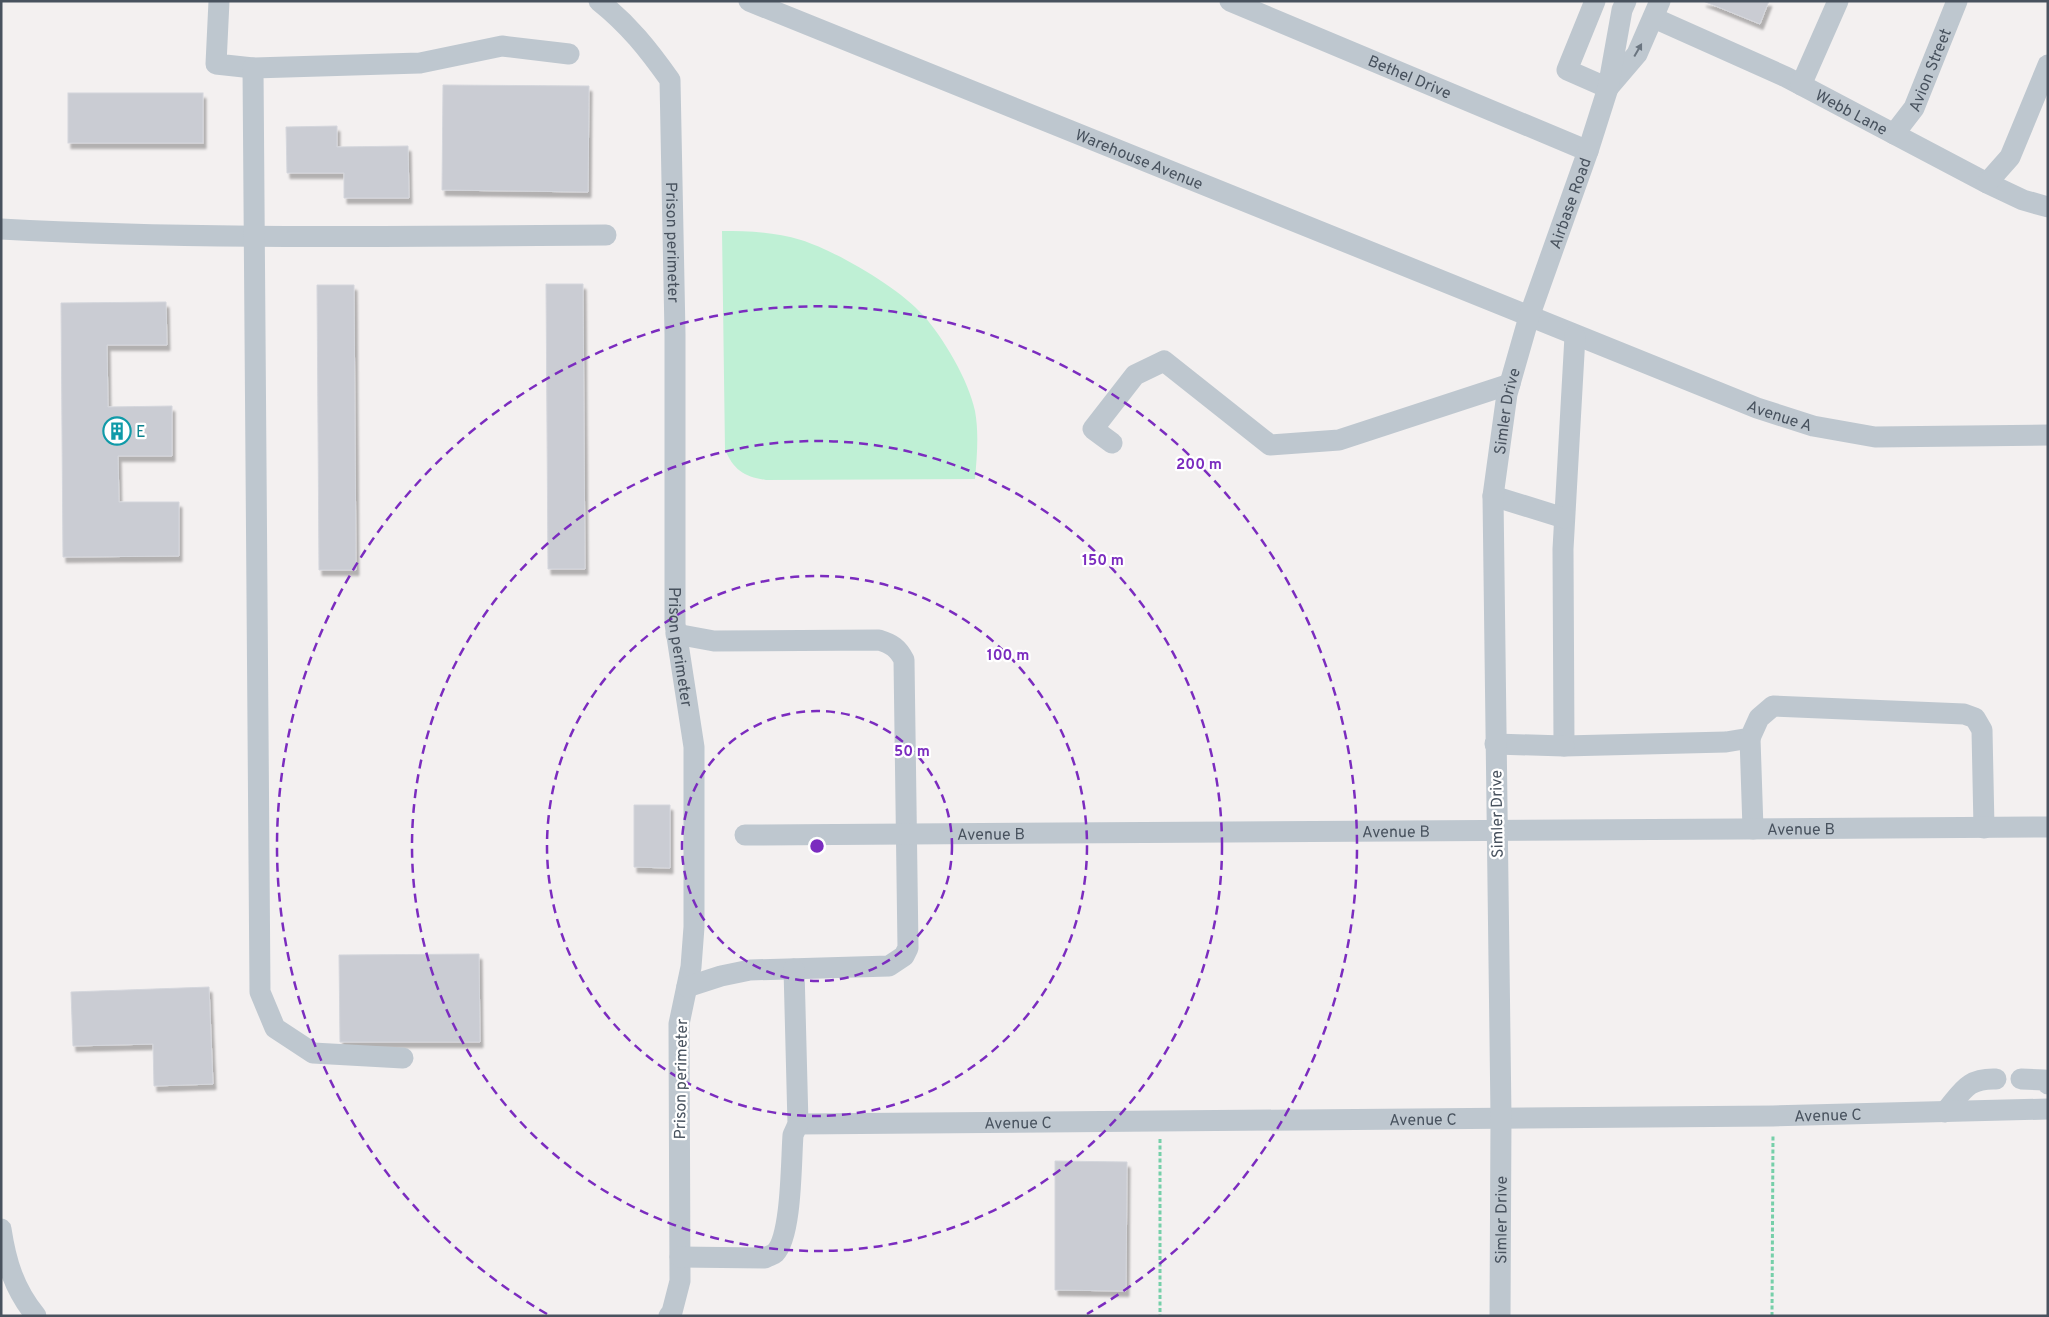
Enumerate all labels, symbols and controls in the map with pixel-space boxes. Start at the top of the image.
street label: Avion Street [1906,26,1957,115]
one-way arrow [1634,43,1643,57]
street label: Bethel Drive [1364,52,1454,105]
street label: Webb Lane [1811,86,1890,141]
street label: Warehouse Avenue [1072,126,1205,195]
street label: Airbase Road [1546,155,1597,252]
street label: Prison perimeter [660,182,682,303]
street label: Simler Drive [1491,366,1526,456]
street label: Avenue A [1743,397,1815,437]
building icon: E [102,416,132,446]
place label: E [136,423,146,443]
text: 200 m [1176,456,1222,475]
text: 150 m [1082,552,1124,571]
street label: Prison perimeter [663,587,696,709]
text: 100 m [987,647,1029,666]
text: 50 m [894,743,930,762]
street label: Simler Drive [1487,770,1509,858]
street label: Avenue B [1767,820,1835,841]
street label: Avenue B [1362,823,1430,843]
street label: Avenue B [957,825,1025,846]
centre of rings [808,837,826,855]
street label: Prison perimeter [671,1019,693,1140]
street label: Avenue C [1794,1106,1862,1127]
street label: Avenue C [1389,1111,1457,1131]
street label: Avenue C [984,1114,1052,1134]
street label: Simler Drive [1492,1176,1513,1264]

